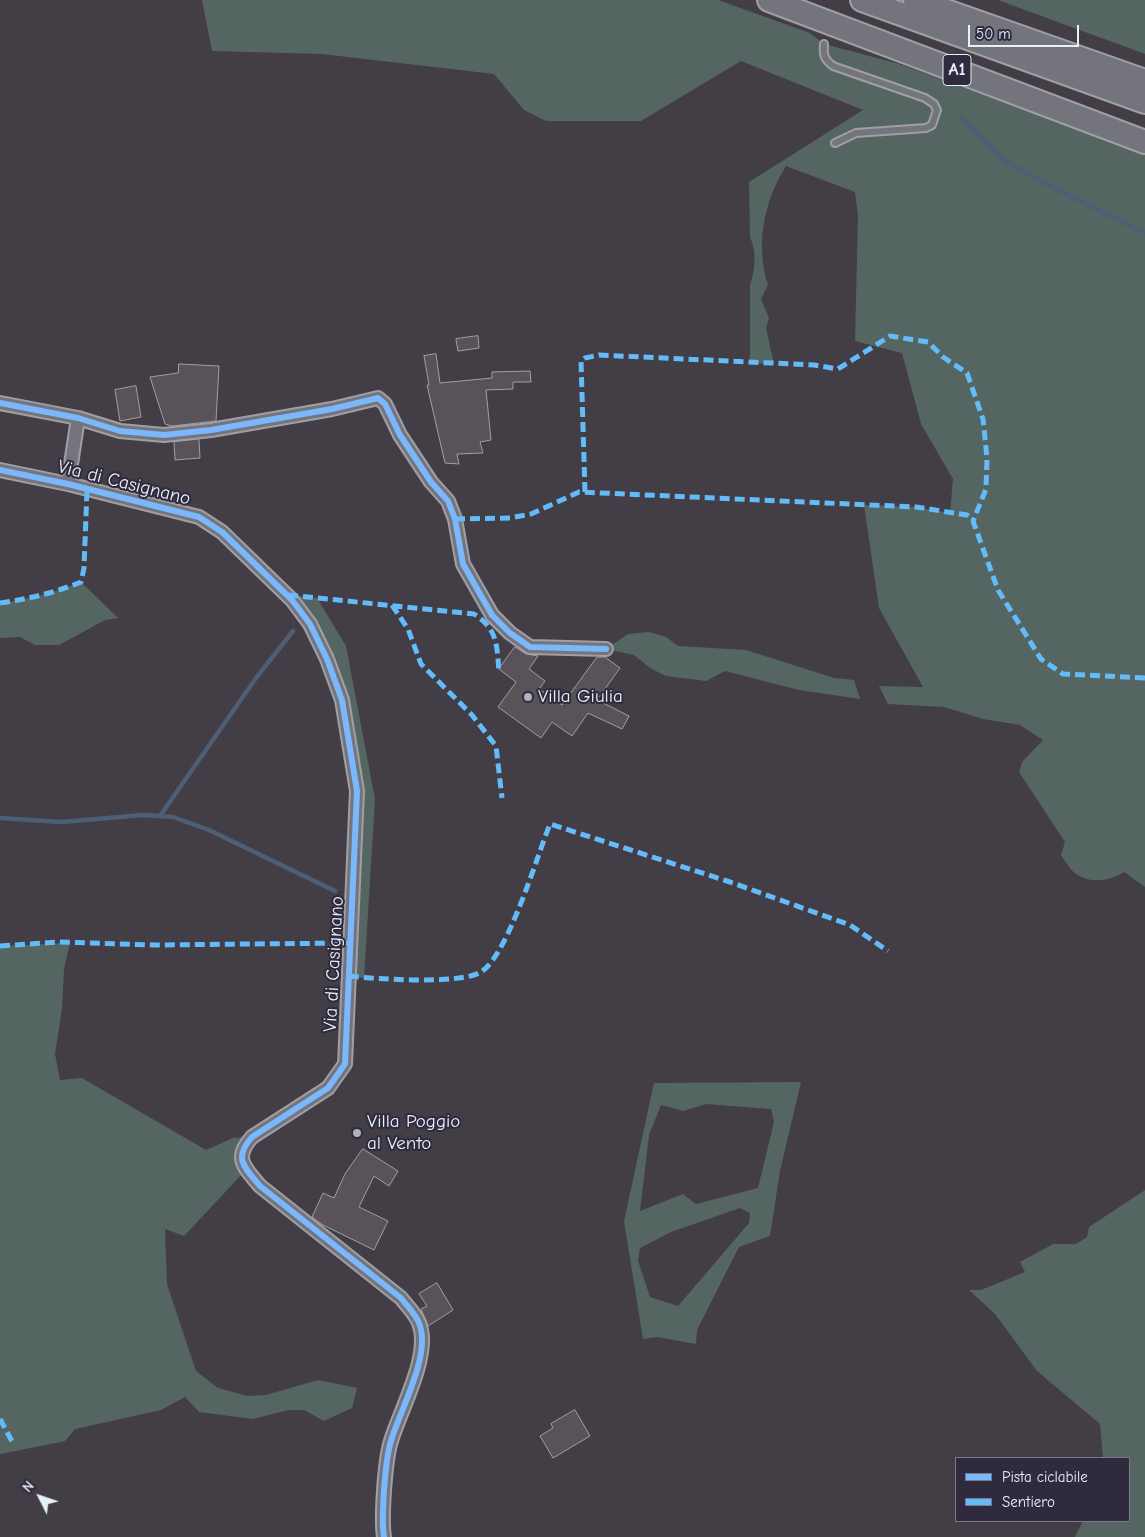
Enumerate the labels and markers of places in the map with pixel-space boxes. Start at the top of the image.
place label: Villa Giulia [538,686,623,708]
marker: Villa Giulia [522,691,534,703]
place label: Villa Poggio al Vento [367,1111,460,1155]
marker: Villa Poggio al Vento [351,1127,363,1139]

